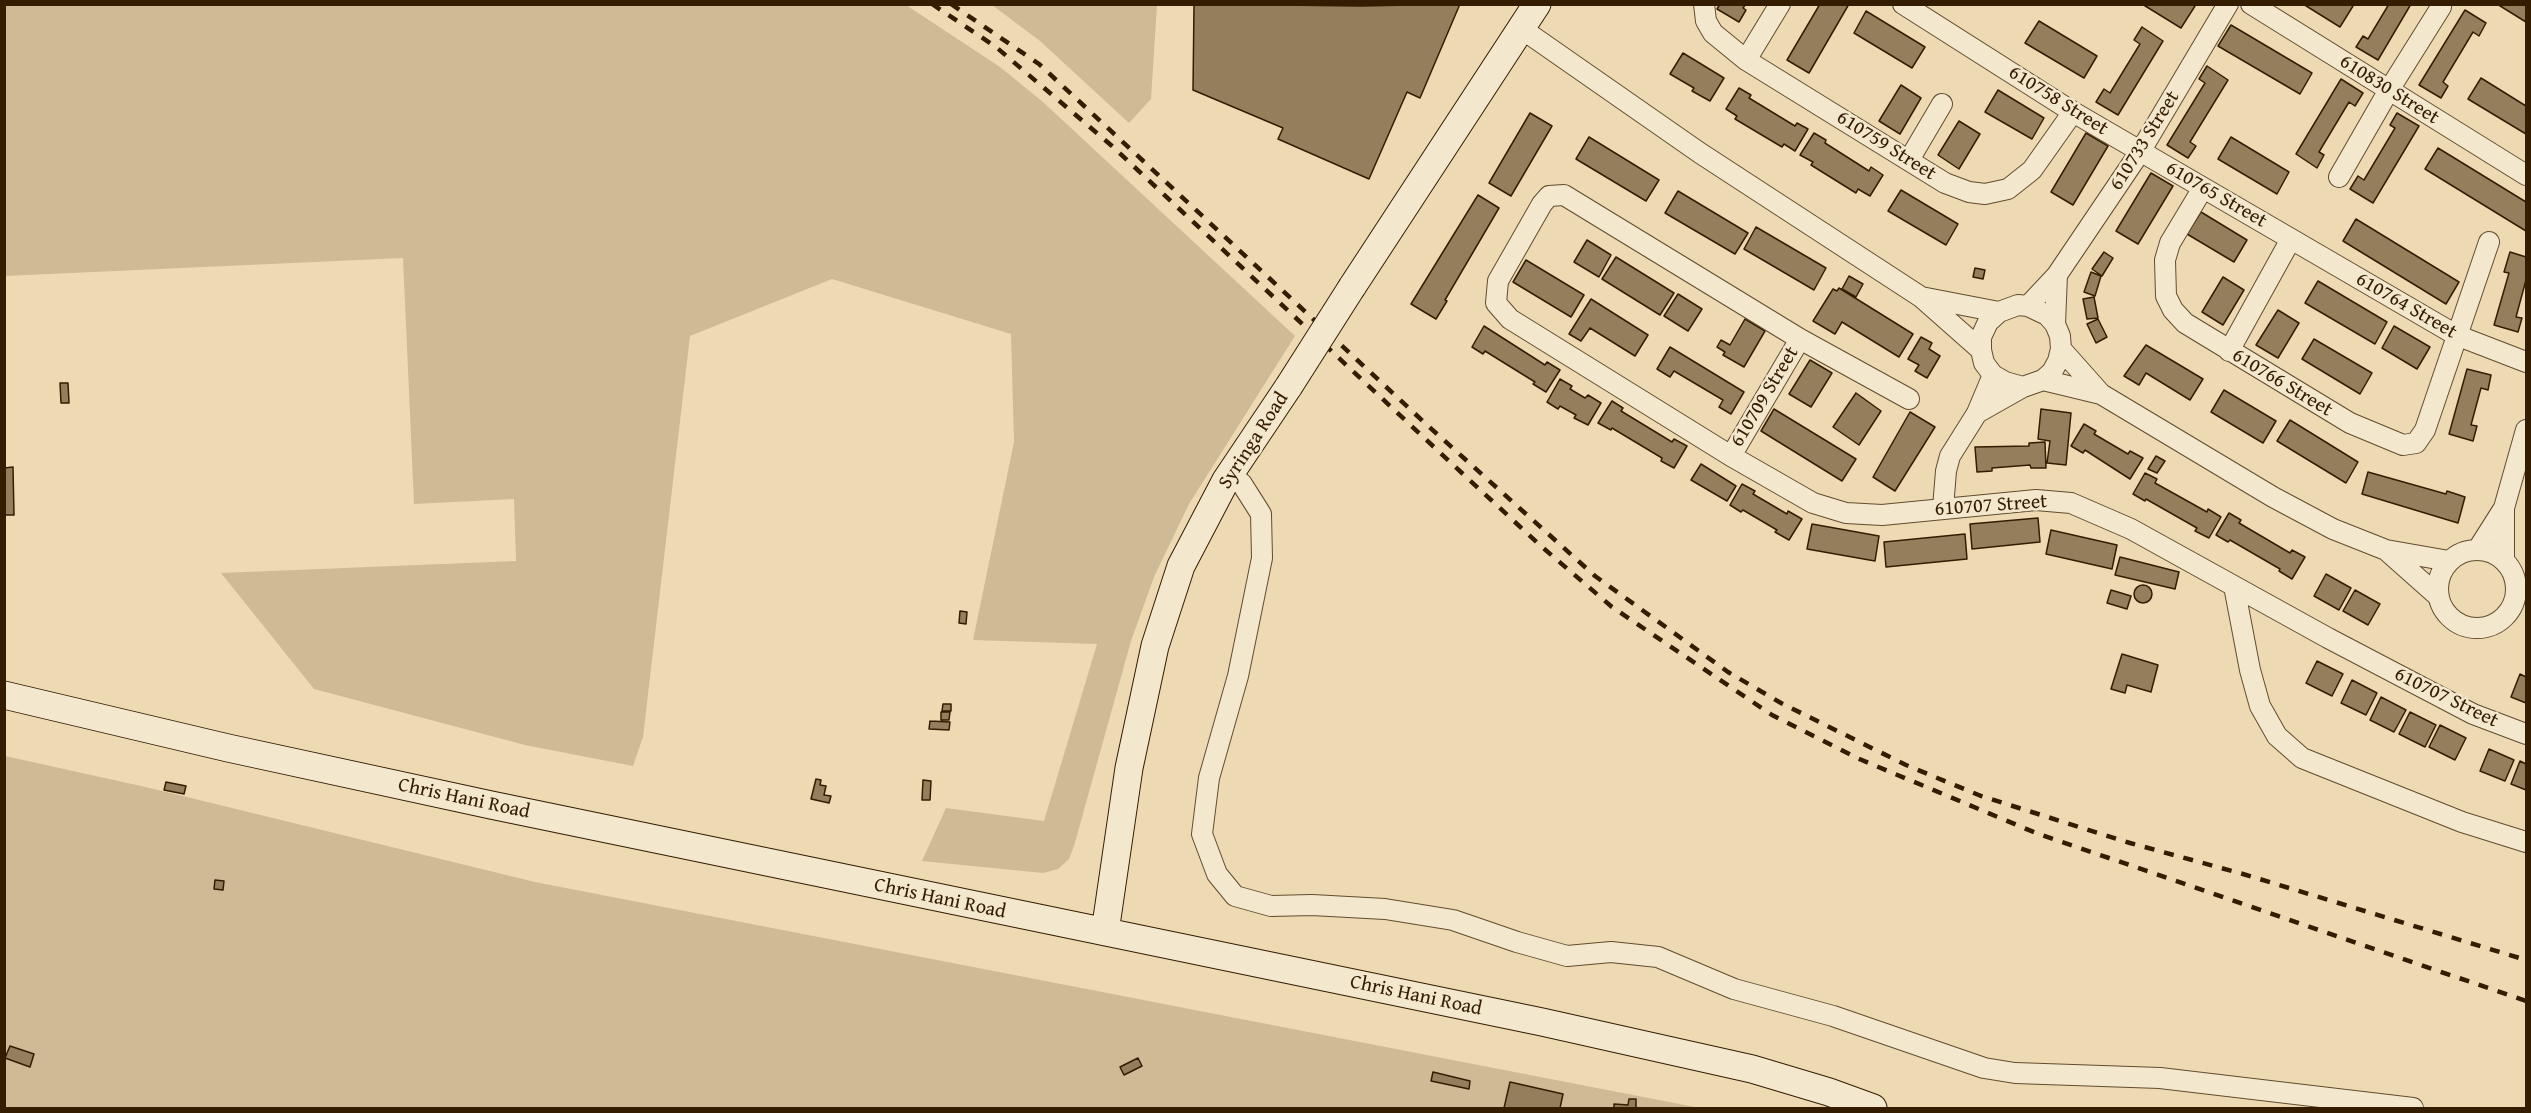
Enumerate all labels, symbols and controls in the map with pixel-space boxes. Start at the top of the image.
street label: 610830 Street [2335,50,2443,130]
street label: 610758 Street [2004,61,2112,141]
street label: 610733 Street [2105,87,2185,195]
street label: 610759 Street [1832,106,1940,186]
street label: 610765 Street [2161,156,2271,234]
street label: 610764 Street [2351,267,2461,345]
street label: 610709 Street [1726,342,1804,452]
street label: 610766 Street [2227,344,2337,422]
street label: Syringa Road [1214,388,1294,494]
street label: 610707 Street [1934,490,2048,522]
street label: 610707 Street [2390,662,2502,734]
street label: Chris Hani Road [396,773,532,825]
street label: Chris Hani Road [872,873,1008,925]
street label: Chris Hani Road [1348,970,1484,1022]

